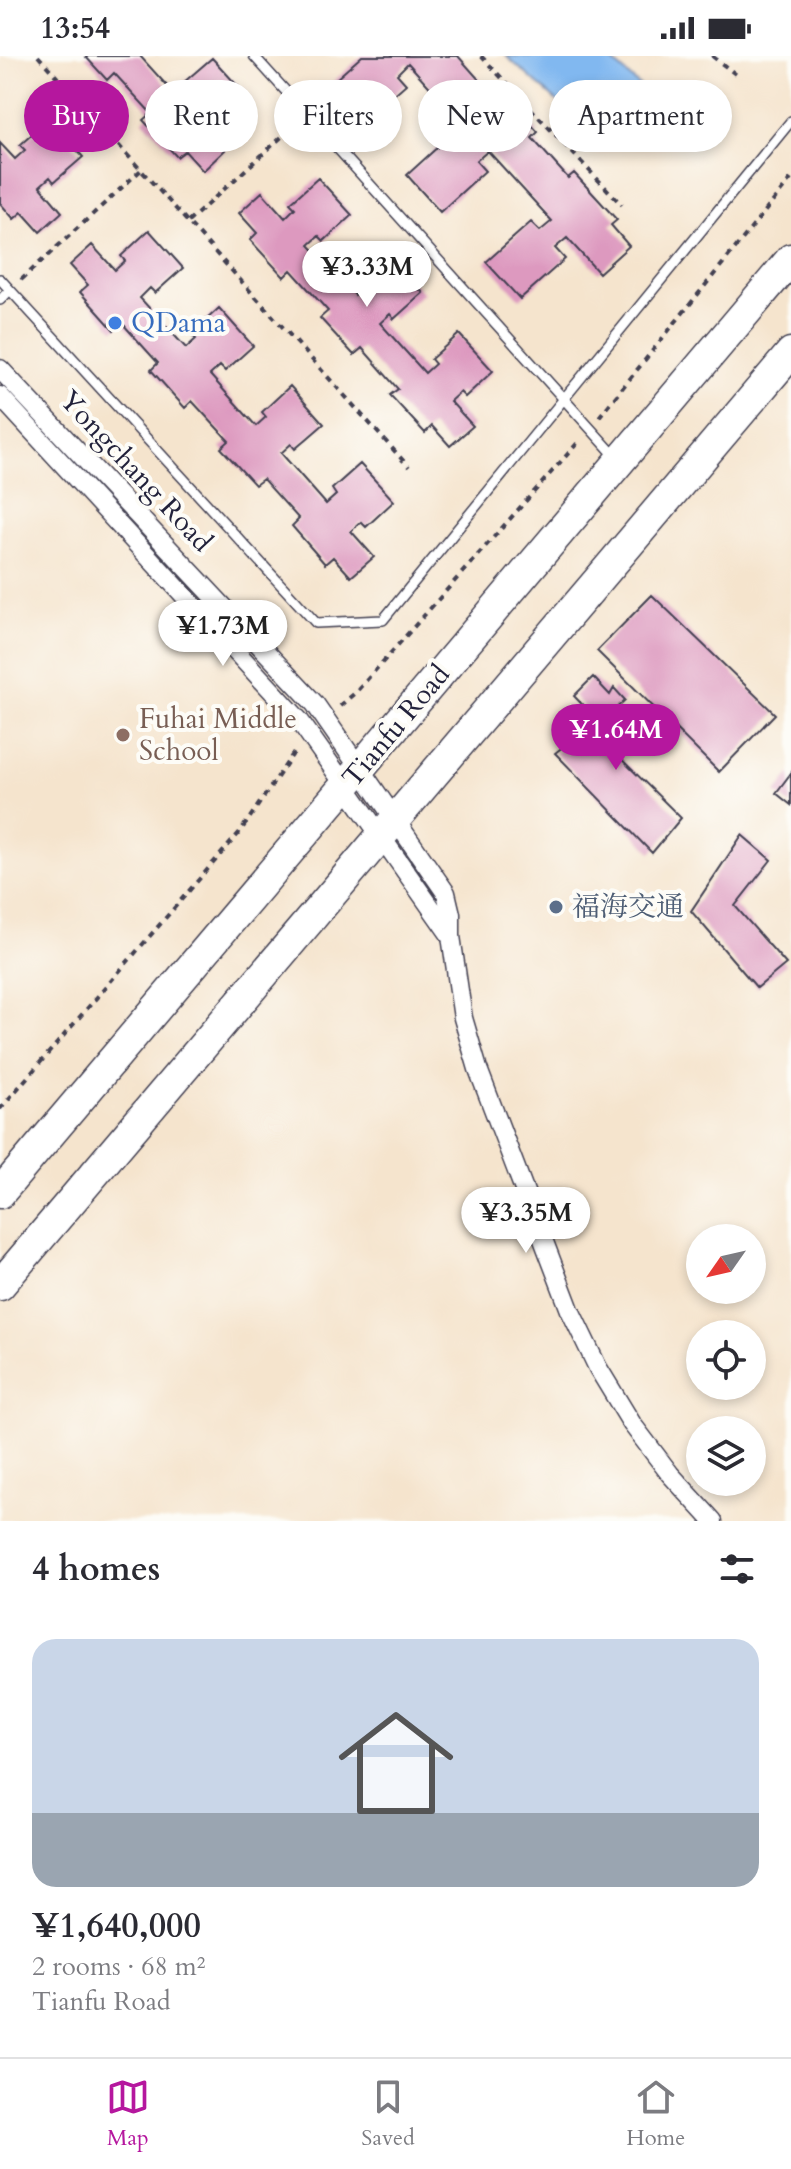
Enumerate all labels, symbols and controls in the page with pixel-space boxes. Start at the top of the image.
text: 13:54 [40,8,110,49]
chip: Buy [24,80,129,152]
chip: Rent [145,80,258,152]
chip: Filters [274,80,402,152]
chip: New [418,80,533,152]
chip: Apartment [549,80,732,152]
pin: ¥3.33M [302,241,432,309]
text: ¥3.33M [320,249,414,284]
place label: QDama [131,304,226,342]
marker: QDama [106,314,124,332]
street label: Yongchang Road [51,382,221,560]
pin: ¥1.73M [158,600,288,668]
text: ¥1.73M [176,608,270,643]
street label: Tianfu Road [333,657,459,795]
place label: Fuhai Middle School [139,700,297,770]
pin: ¥1.64M [551,704,681,772]
text: ¥1.64M [569,712,663,747]
marker: Fuhai Middle School [114,726,132,744]
place label: 福海交通 [572,888,684,926]
marker: 福海交通 [547,898,565,916]
pin: ¥3.35M [461,1187,591,1255]
text: ¥3.35M [479,1195,573,1230]
north arrow [686,1224,766,1304]
map controls [686,1224,766,1496]
button: locate [686,1320,766,1400]
button: layers [686,1416,766,1496]
text: 4 homes [32,1546,160,1592]
icon: filters [715,1547,759,1591]
icon: home [324,1691,468,1835]
text: ¥1,640,000 [32,1903,201,1949]
text: 2 rooms · 68 m² [32,1949,205,1984]
text: Tianfu Road [32,1984,171,2019]
tab: Map [106,2075,150,2153]
tab: Saved [361,2075,415,2153]
tab: Home [626,2075,685,2153]

